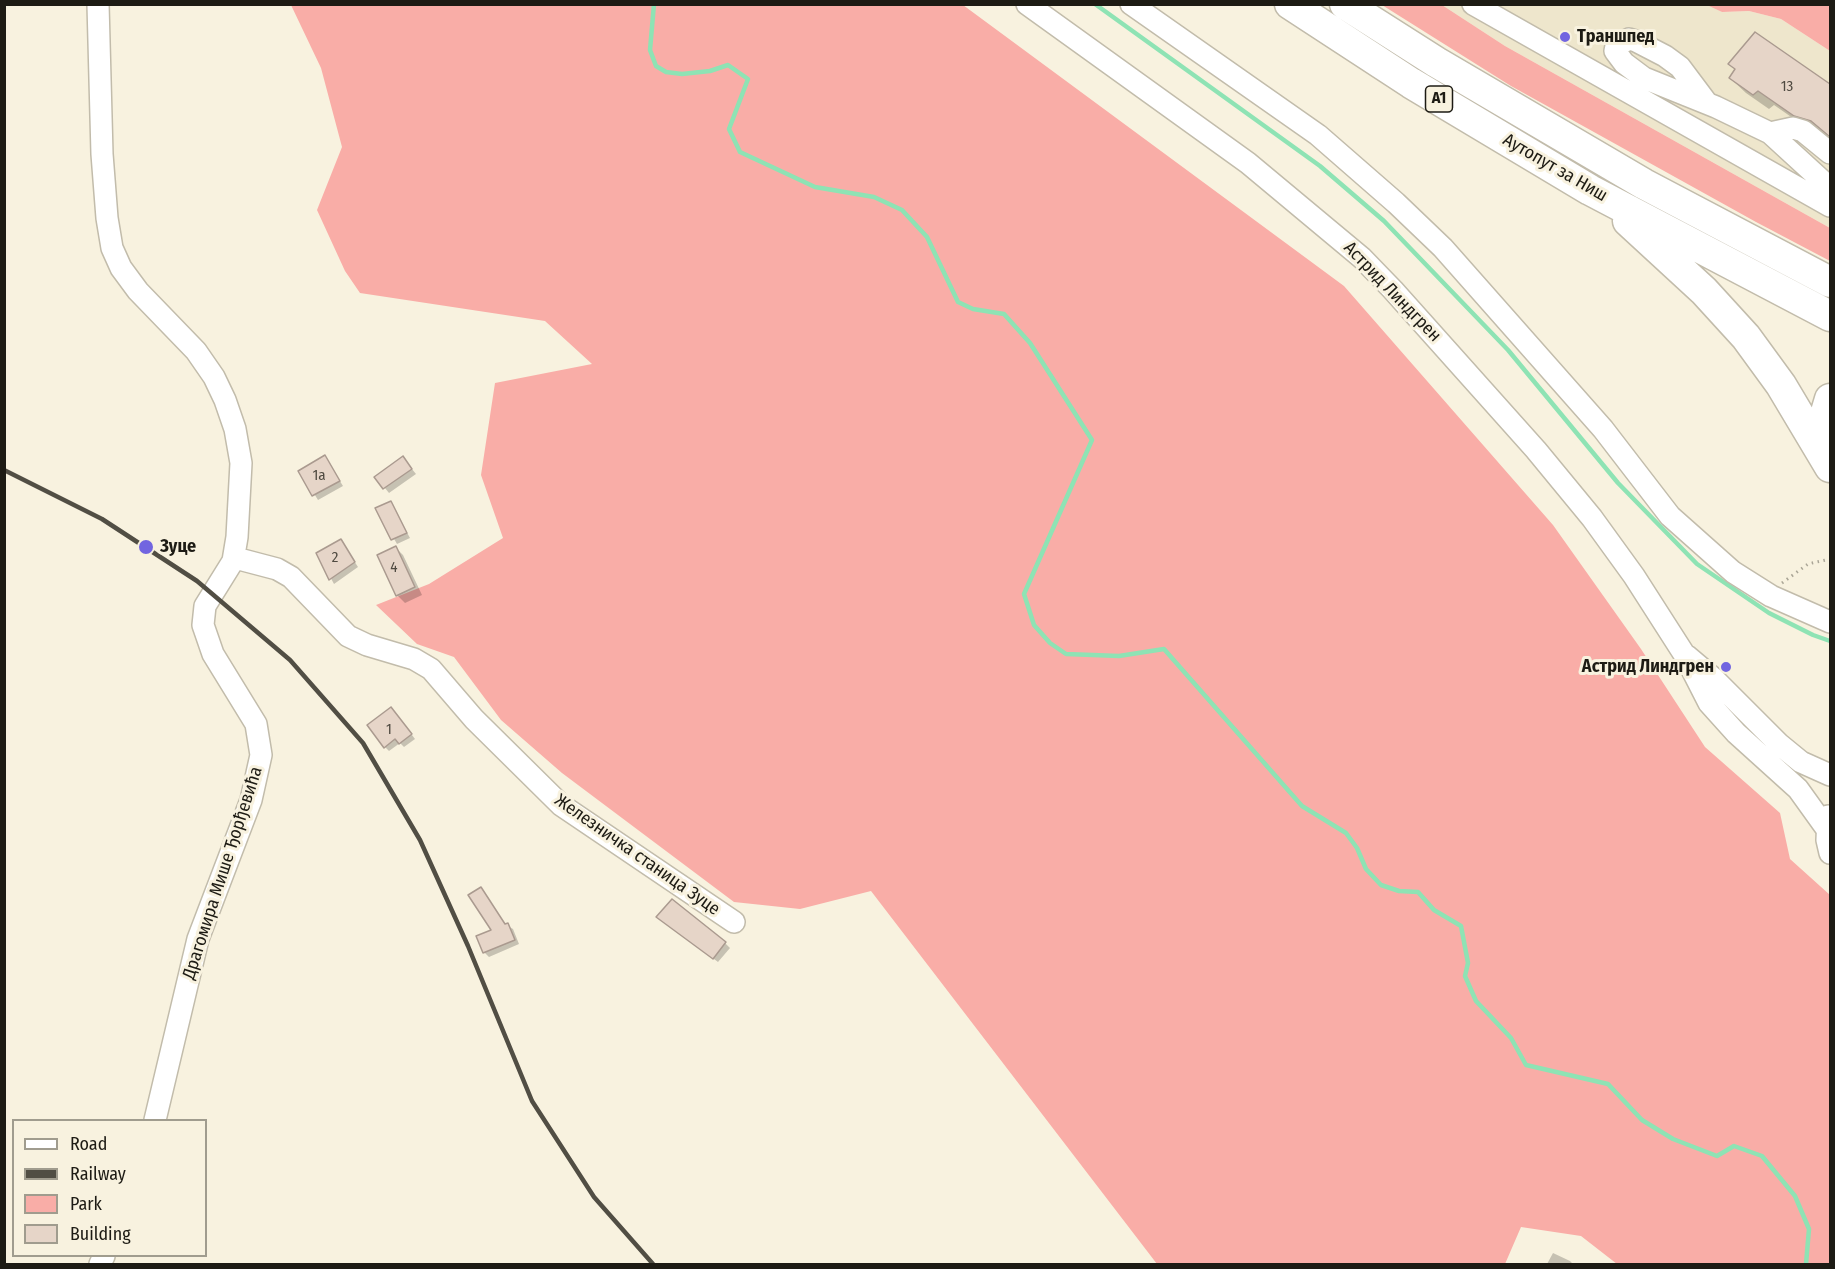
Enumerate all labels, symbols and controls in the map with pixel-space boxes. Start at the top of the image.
place label: Траншпед [1577,26,1654,48]
marker: Траншпед [1558,30,1572,44]
house number: 13 [1781,78,1793,96]
road number: A1 [1426,86,1452,112]
street label: Аутопут за Ниш [1499,129,1611,207]
street label: Астрид Линдгрен [1339,237,1445,347]
house number: 1a [312,467,326,485]
place label: Зуце [160,536,196,558]
marker: Зуце [137,538,155,556]
house number: 2 [332,549,338,567]
house number: 4 [390,559,398,577]
place label: Астрид Линдгрен [1582,656,1714,678]
marker: Астрид Линдгрен [1719,660,1733,674]
house number: 1 [386,721,392,739]
street label: Драгомира Мише Ђорђевића [178,764,268,982]
street label: Железничка станица Зуце [550,790,724,920]
legend [12,1119,207,1257]
text: Road [70,1133,107,1155]
text: Railway [70,1163,126,1185]
text: Park [70,1193,102,1215]
text: Building [70,1223,131,1245]

